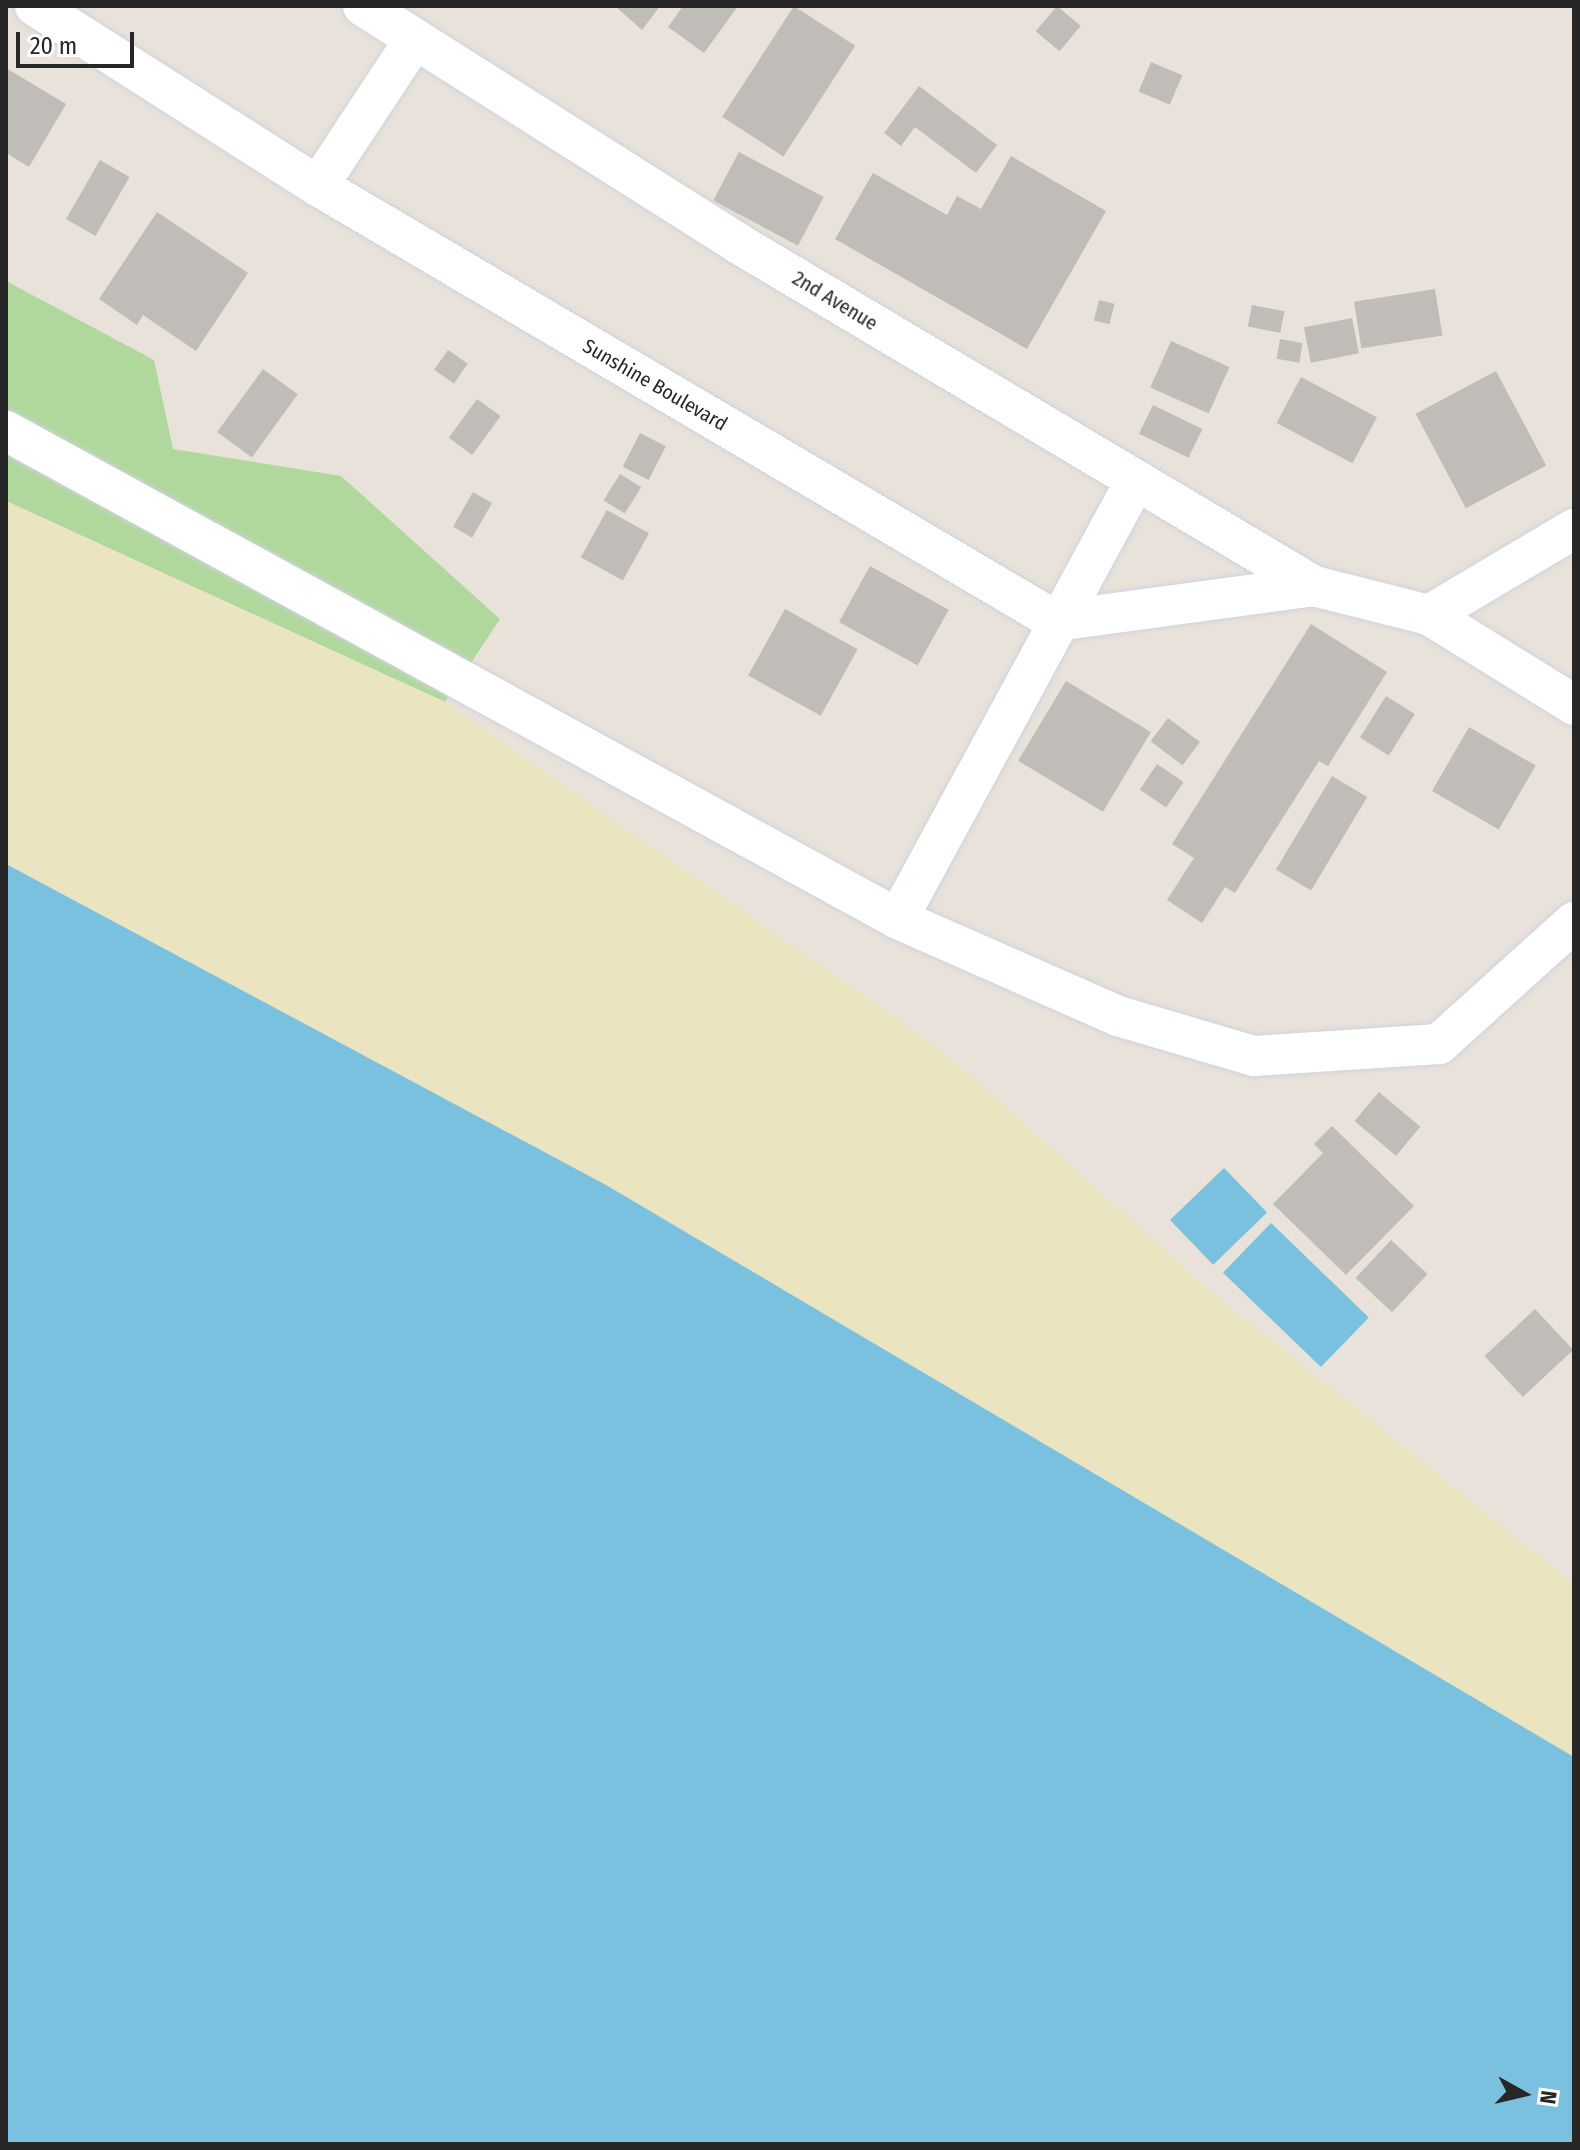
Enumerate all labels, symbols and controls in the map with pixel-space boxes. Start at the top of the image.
scale bar [20,16,138,66]
text: 20 m [30,32,77,60]
street label: 2nd Avenue [788,266,882,336]
street label: Sunshine Boulevard [579,334,731,436]
north arrow [1484,2054,1564,2134]
text: N [1534,2089,1563,2106]

